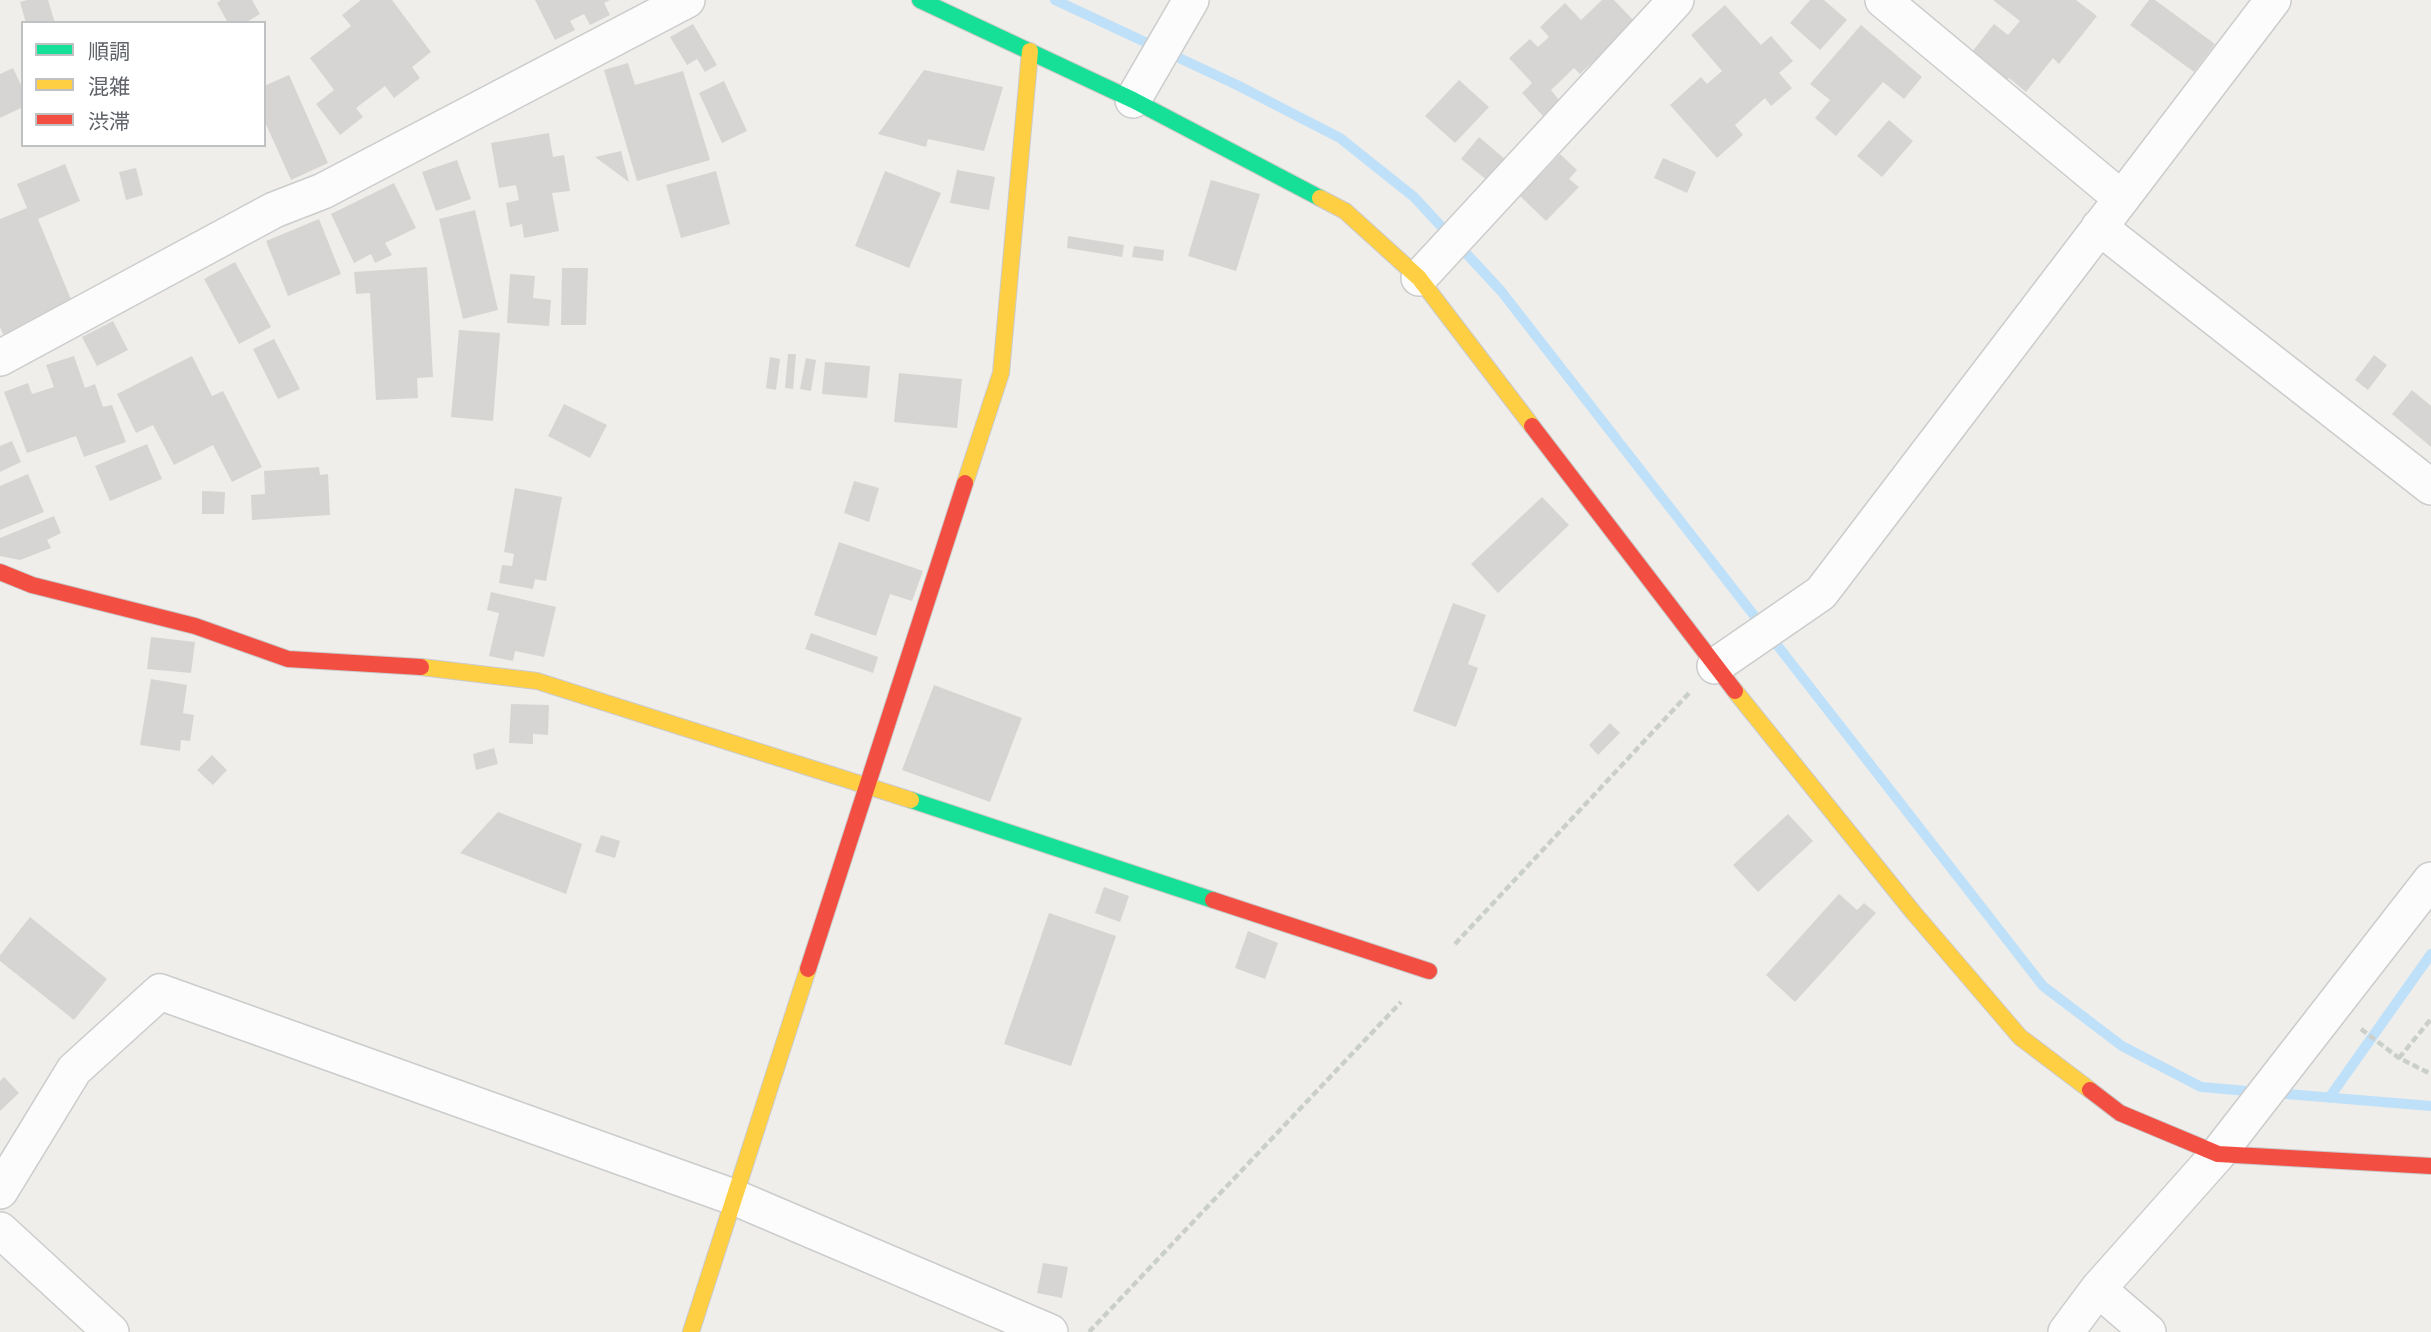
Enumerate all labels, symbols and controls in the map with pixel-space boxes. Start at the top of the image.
legend [21,21,266,147]
text: 順調 [88,37,130,65]
text: 混雑 [88,72,130,100]
text: 渋滞 [88,107,130,135]

